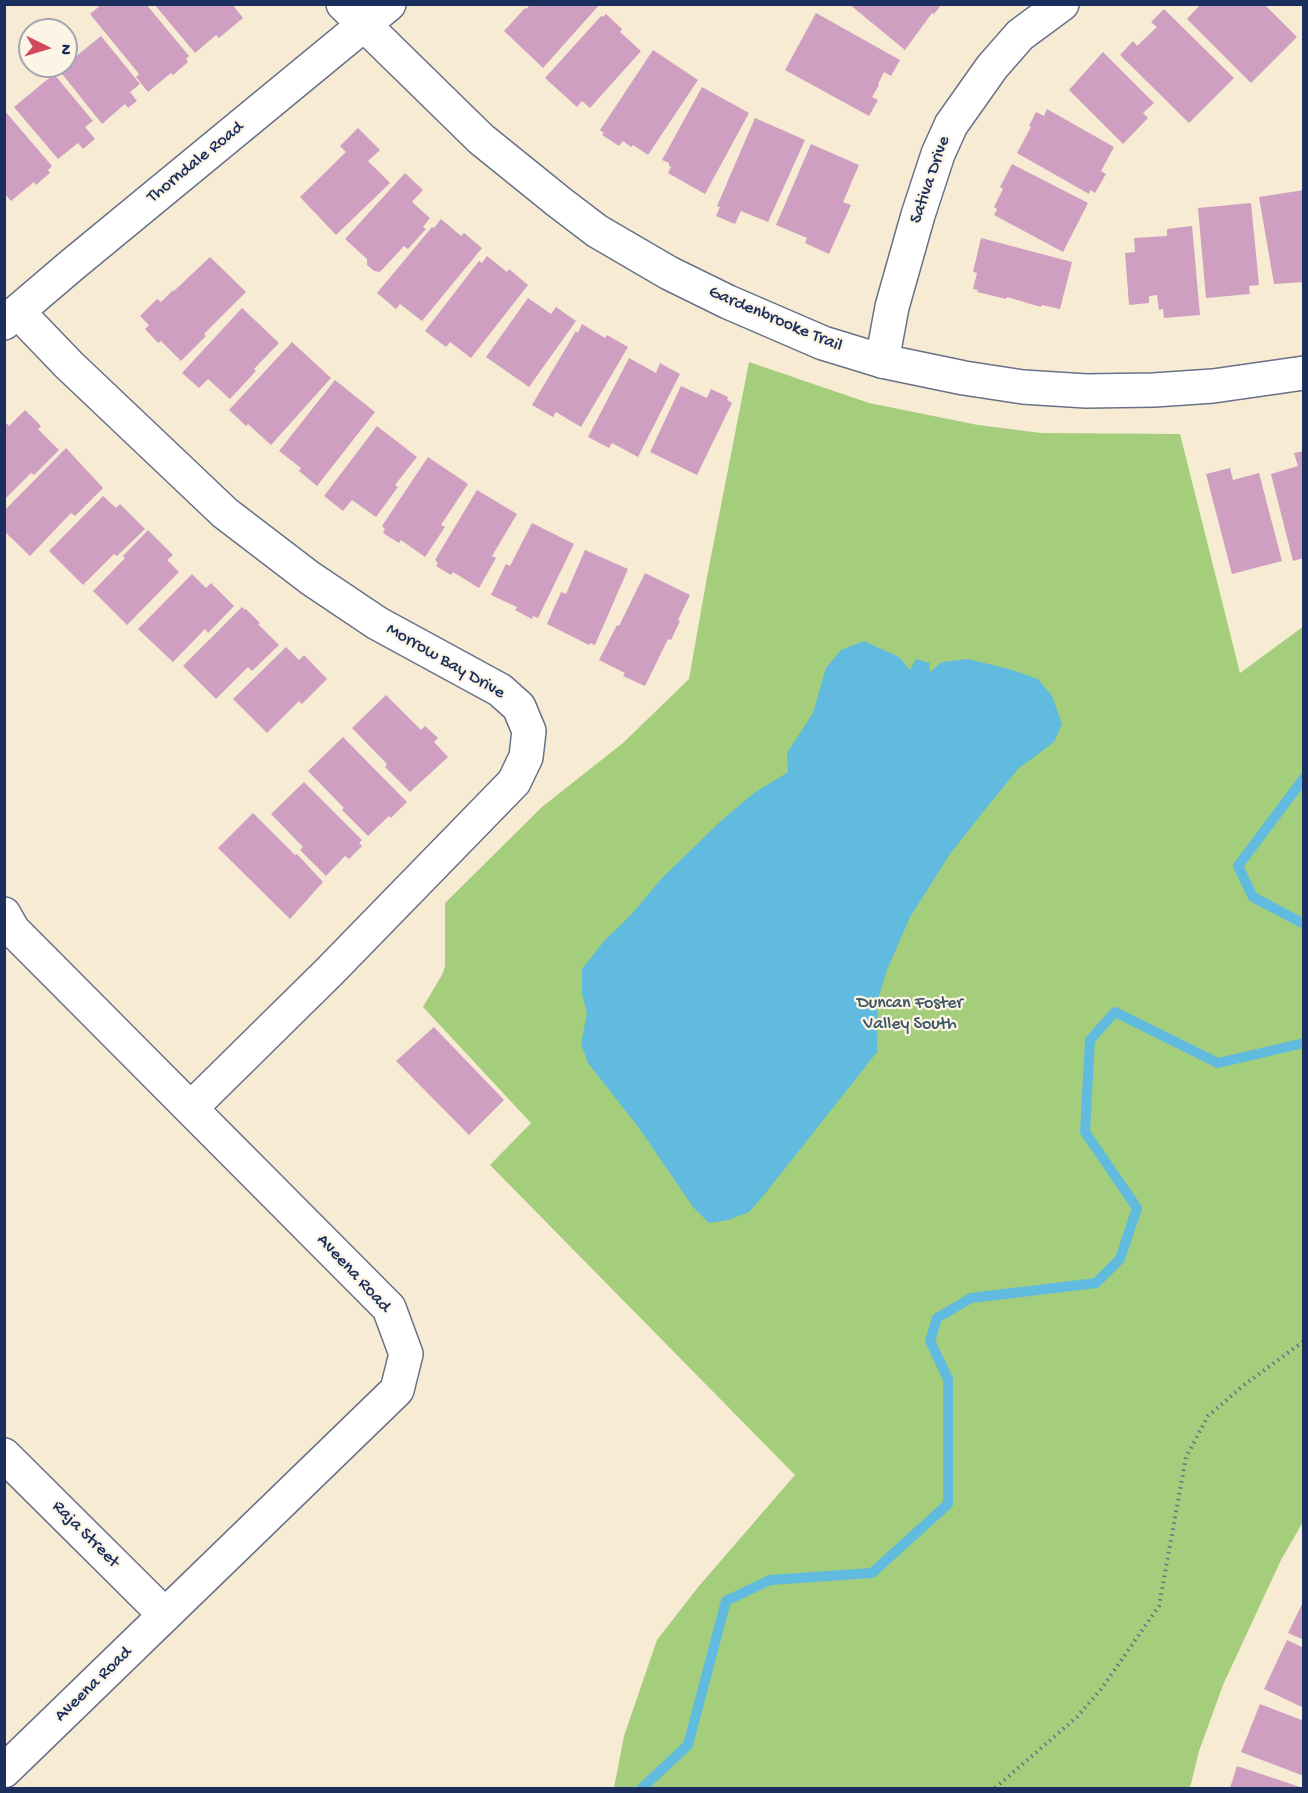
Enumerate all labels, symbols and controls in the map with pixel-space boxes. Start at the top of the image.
north arrow [18,18,78,78]
text: N [55,43,74,55]
street label: Thorndale Road [143,117,249,209]
street label: Sativa Drive [906,133,956,227]
street label: Gardenbrooke Trail [705,282,845,358]
street label: Morrow Bay Drive [382,619,508,705]
park label: Duncan Foster Valley South [857,993,963,1036]
street label: Aveena Road [311,1230,395,1318]
street label: Raja Street [47,1497,123,1573]
street label: Aveena Road [51,1643,137,1727]

